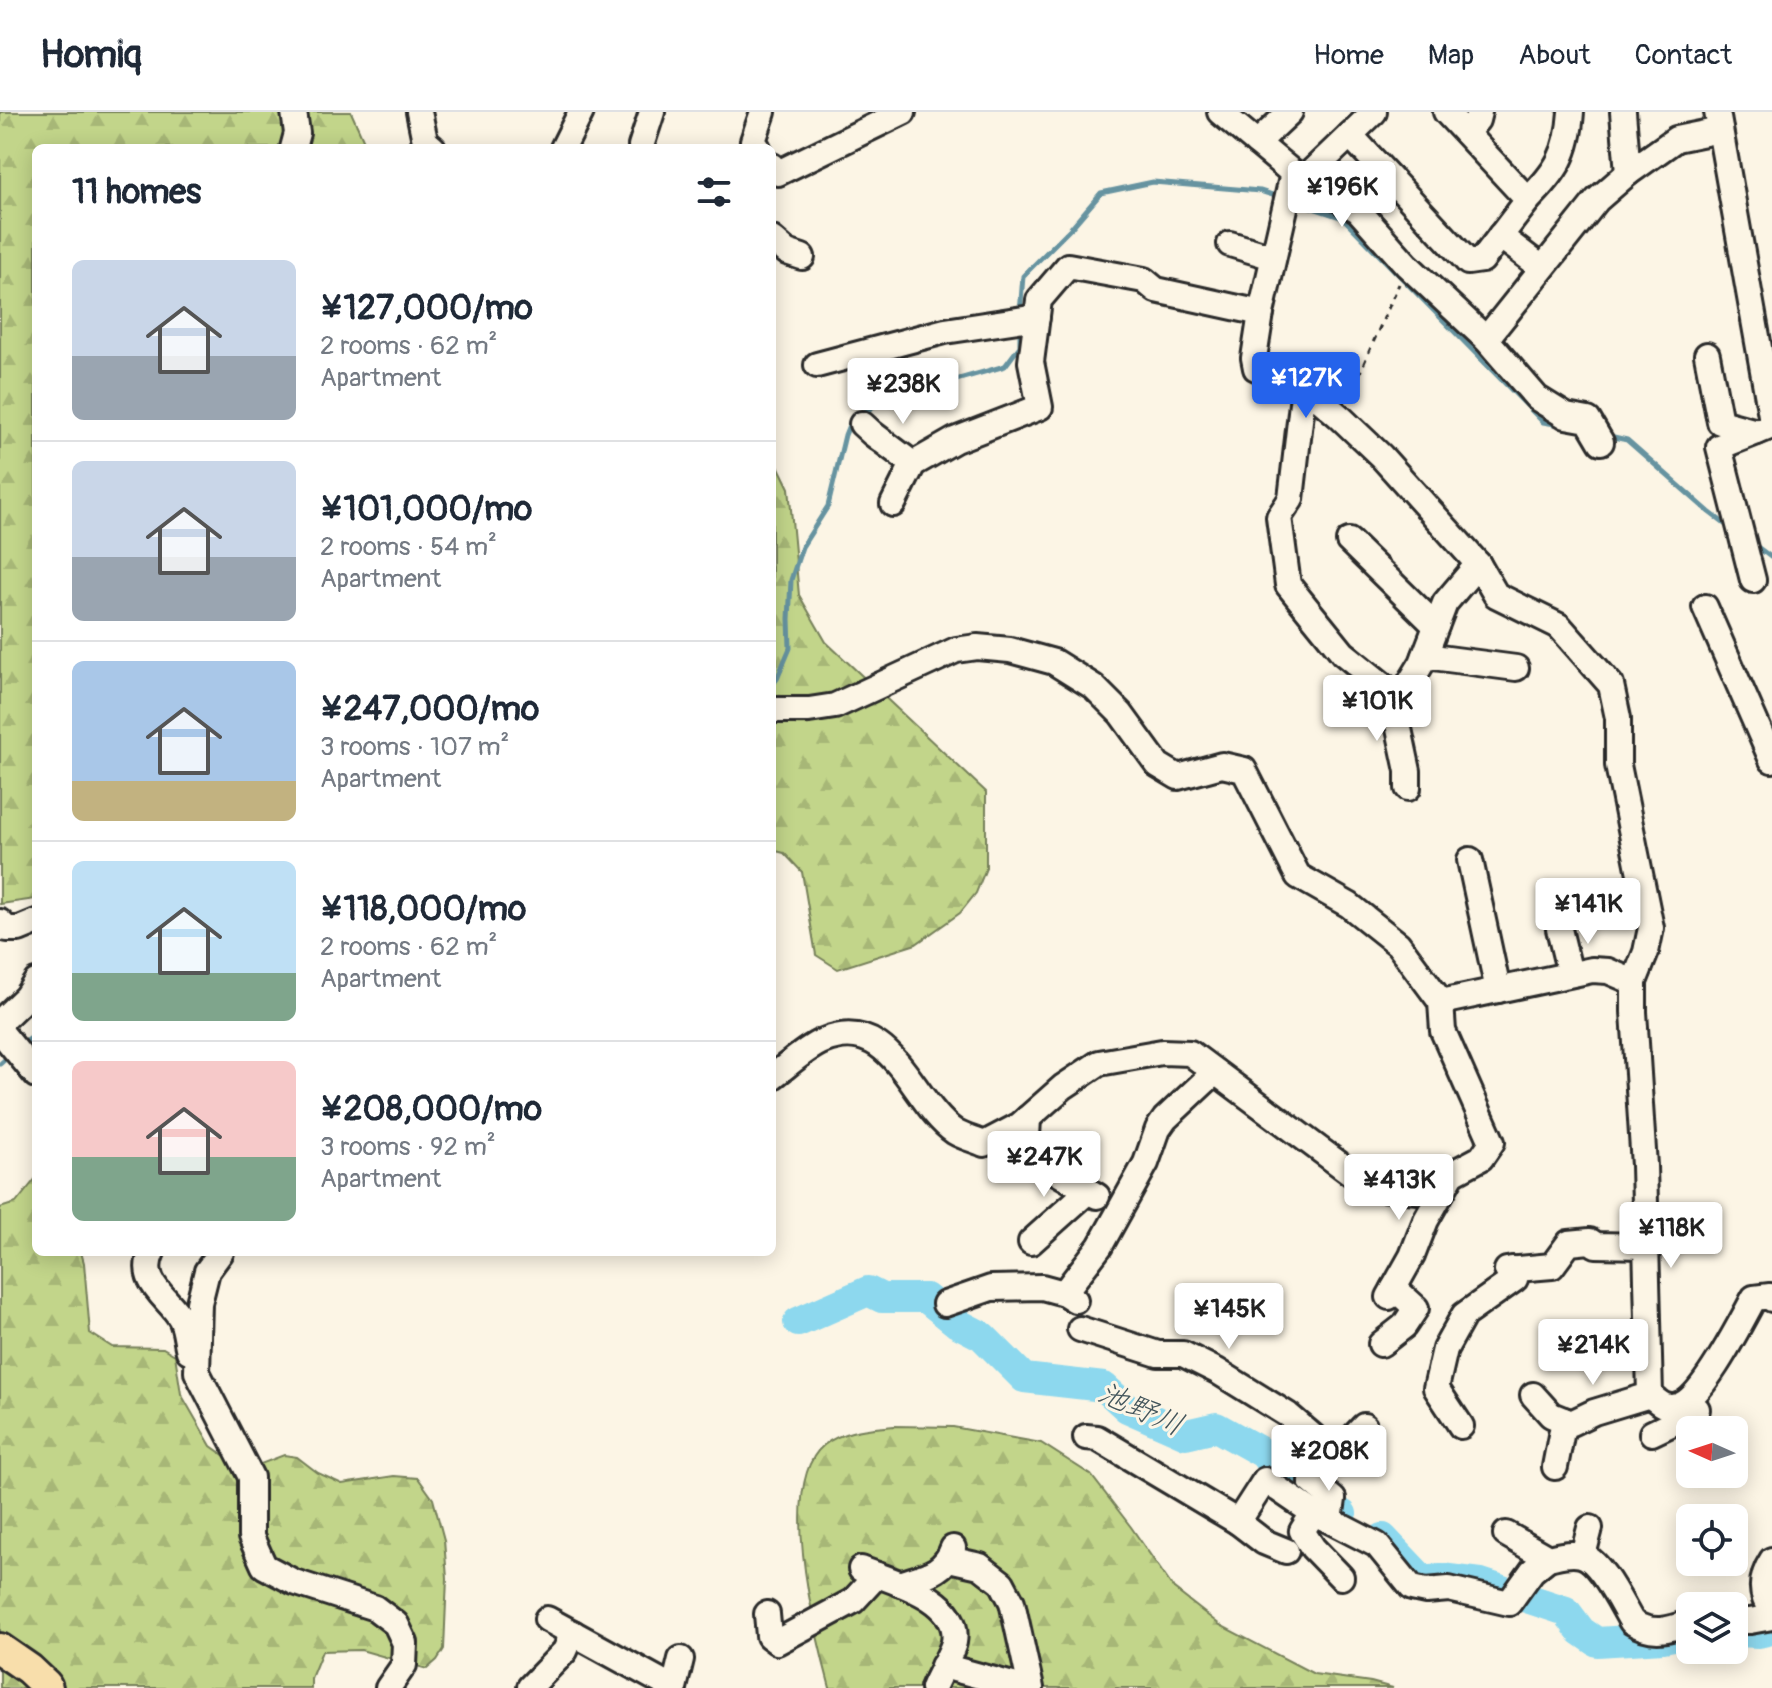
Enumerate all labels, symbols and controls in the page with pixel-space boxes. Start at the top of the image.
text: Homiq [40,31,142,79]
text: Home [1313,38,1384,73]
text: Map [1428,38,1474,73]
text: About [1518,38,1591,73]
text: Contact [1635,38,1732,73]
pin: ¥196K [1286,161,1398,229]
icon: filters [692,170,736,214]
text: 11 homes [72,171,201,214]
text: ¥196K [1306,171,1378,203]
text: ¥127,000/mo [320,287,533,330]
icon: home [136,292,232,388]
text: 2 rooms · 62 m² [320,330,497,362]
pin: ¥127K [1250,352,1362,420]
pin: ¥238K [847,358,959,426]
text: Apartment [320,362,441,394]
text: ¥127K [1270,362,1342,394]
text: ¥238K [865,368,941,400]
text: ¥101,000/mo [320,488,532,531]
icon: home [136,493,232,589]
text: 2 rooms · 54 m² [320,531,497,563]
text: Apartment [320,563,441,595]
pin: ¥101K [1321,675,1433,743]
text: ¥101K [1341,685,1413,717]
text: ¥247,000/mo [320,688,539,731]
icon: home [136,693,232,789]
text: 3 rooms · 107 m² [320,731,509,763]
text: Apartment [320,763,441,795]
pin: ¥141K [1532,878,1644,946]
text: ¥118,000/mo [320,888,526,931]
text: ¥141K [1553,888,1623,920]
icon: home [136,893,232,989]
text: 2 rooms · 62 m² [320,931,497,963]
text: Apartment [320,963,441,995]
text: ¥208,000/mo [320,1088,542,1131]
icon: home [136,1093,232,1189]
text: 3 rooms · 92 m² [320,1131,496,1163]
pin: ¥247K [988,1131,1100,1199]
text: ¥247K [1005,1141,1083,1173]
pin: ¥413K [1343,1154,1455,1222]
text: Apartment [320,1163,441,1195]
text: ¥413K [1362,1164,1436,1196]
pin: ¥118K [1615,1202,1727,1270]
text: ¥118K [1637,1212,1705,1244]
pin: ¥145K [1173,1283,1285,1351]
text: ¥145K [1192,1293,1266,1325]
pin: ¥214K [1537,1319,1649,1387]
text: ¥214K [1556,1329,1630,1361]
water label: 池野川 [1092,1374,1190,1444]
north arrow [1676,1416,1748,1488]
map controls [1676,1416,1748,1664]
pin: ¥208K [1273,1425,1385,1493]
text: ¥208K [1289,1435,1369,1467]
button: locate [1676,1504,1748,1576]
button: layers [1676,1592,1748,1664]

